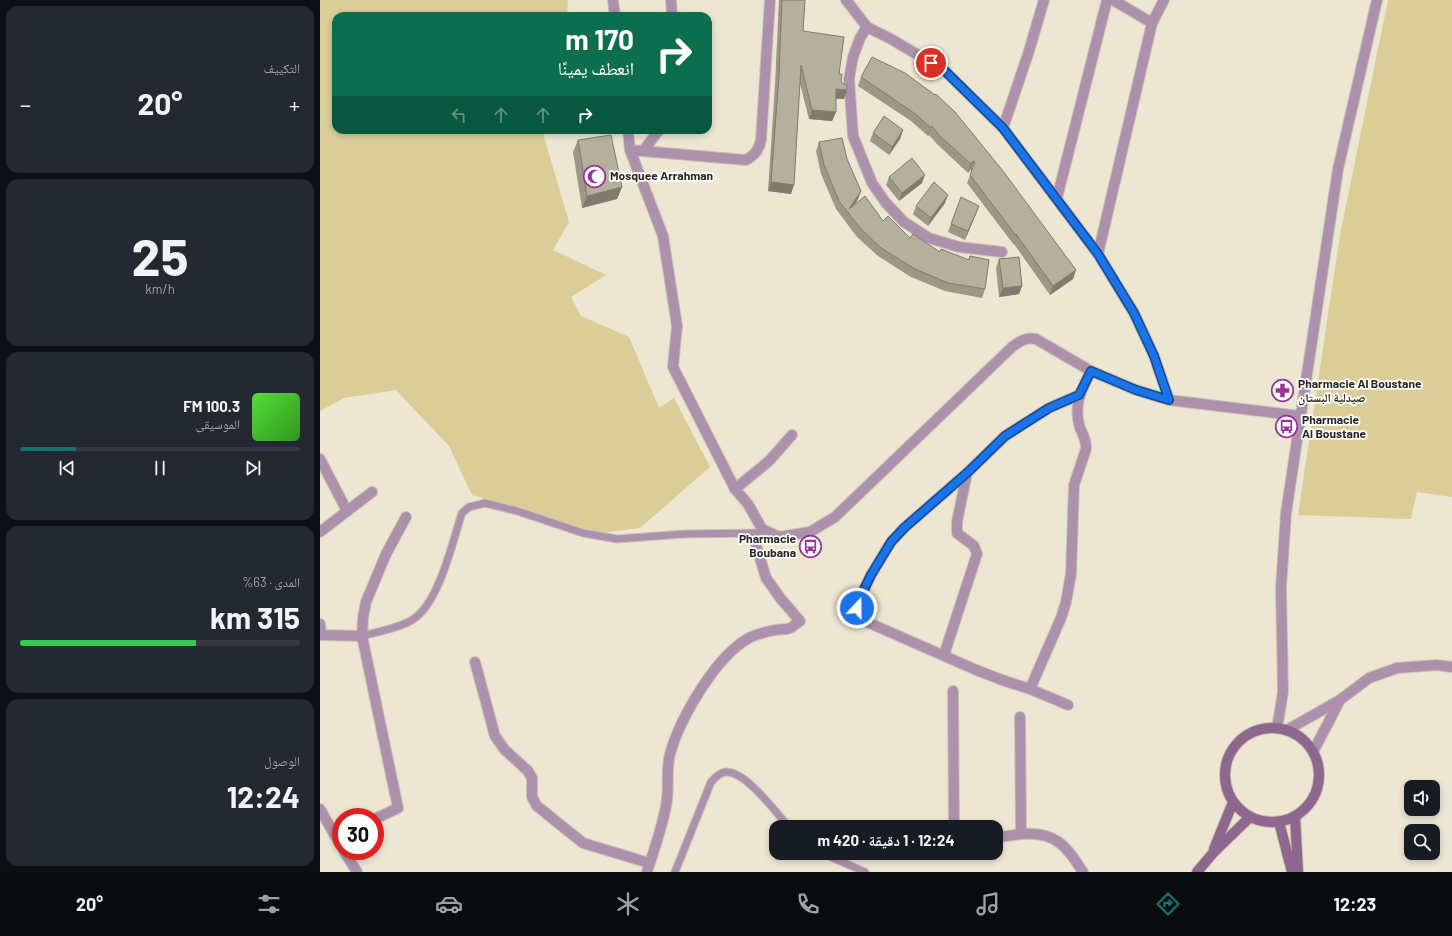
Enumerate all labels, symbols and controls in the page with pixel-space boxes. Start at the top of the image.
text: 170 m [565,22,634,56]
icon: right [648,28,700,80]
pin [914,46,948,80]
icon: arrive [920,52,942,74]
text: انعطف يمينًا [558,57,634,79]
text: التكييف [264,60,300,76]
text: 20° [137,85,183,121]
text: − [20,91,31,117]
text: + [289,91,300,117]
icon: left [448,104,470,126]
icon: ahead [490,104,512,126]
icon: ahead [532,104,554,126]
icon: right [574,104,596,126]
mosque icon: Mosquee Arrahman [582,163,608,189]
place label: Mosquee Arrahman [610,168,713,182]
text: 25 [131,224,189,286]
text: km/h [145,281,175,297]
place label: Pharmacie Al Boustane صيدلية البستان [1298,376,1422,406]
pharmacy icon: Pharmacie Al Boustane صيدلية البستان [1269,378,1295,404]
text: 100.3 FM [183,397,240,415]
place label: Pharmacie Al Boustane [1302,412,1366,440]
bus stop icon: Pharmacie Al Boustane [1273,414,1299,440]
text: الموسيقى [196,416,240,432]
icon: previous [56,457,78,479]
icon: pause [149,457,171,479]
icon: next [242,457,264,479]
place label: Pharmacie Boubana [739,531,796,559]
bus stop icon: Pharmacie Boubana [798,533,824,559]
text: المدى · 63% [242,574,300,590]
position arrow [836,587,878,629]
text: 315 km [210,599,300,635]
text: الوصول [264,753,300,769]
text: 12:24 [227,778,300,814]
map controls [1404,780,1440,860]
button: sound [1404,780,1440,816]
speed limit sign: 30 [332,808,384,860]
button: search [1404,824,1440,860]
text: 12:24 · 1 دقيقة · 420 m [817,831,955,849]
icon: filters [255,890,283,918]
icon: car [435,890,463,918]
icon: climate [614,890,642,918]
icon: phone [794,890,822,918]
icon: music [974,890,1002,918]
icon: directions [1154,890,1182,918]
text: 20° [76,893,103,915]
text: 12:23 [1334,893,1376,915]

